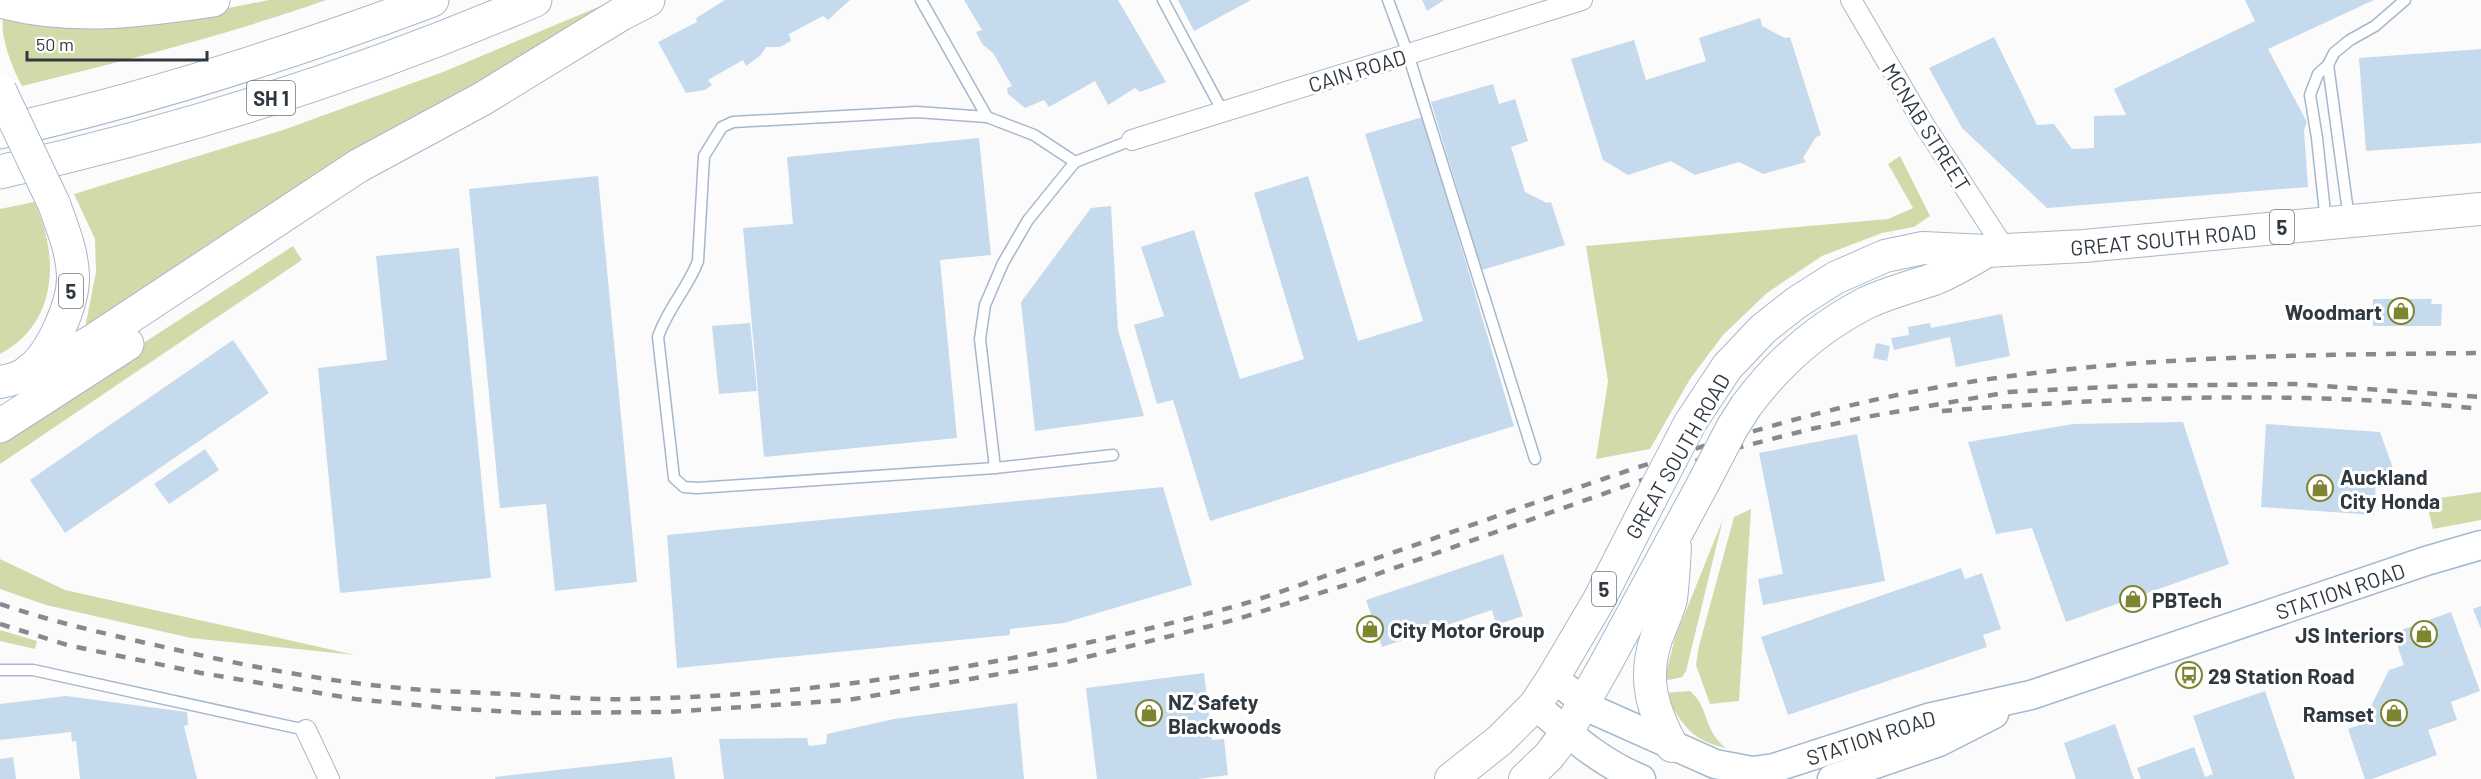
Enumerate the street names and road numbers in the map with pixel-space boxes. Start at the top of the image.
street label: CAIN ROAD [1305,43,1409,97]
street label: MCNAB STREET [1878,58,1976,196]
road number: SH 1 [247,81,295,115]
road number: 5 [2270,210,2294,244]
street label: GREAT SOUTH ROAD [2070,218,2257,259]
road number: 5 [59,274,83,308]
street label: GREAT SOUTH ROAD [1620,369,1734,543]
street label: STATION ROAD [2272,557,2408,624]
road number: 5 [1592,572,1616,606]
street label: STATION ROAD [1803,704,1938,769]

